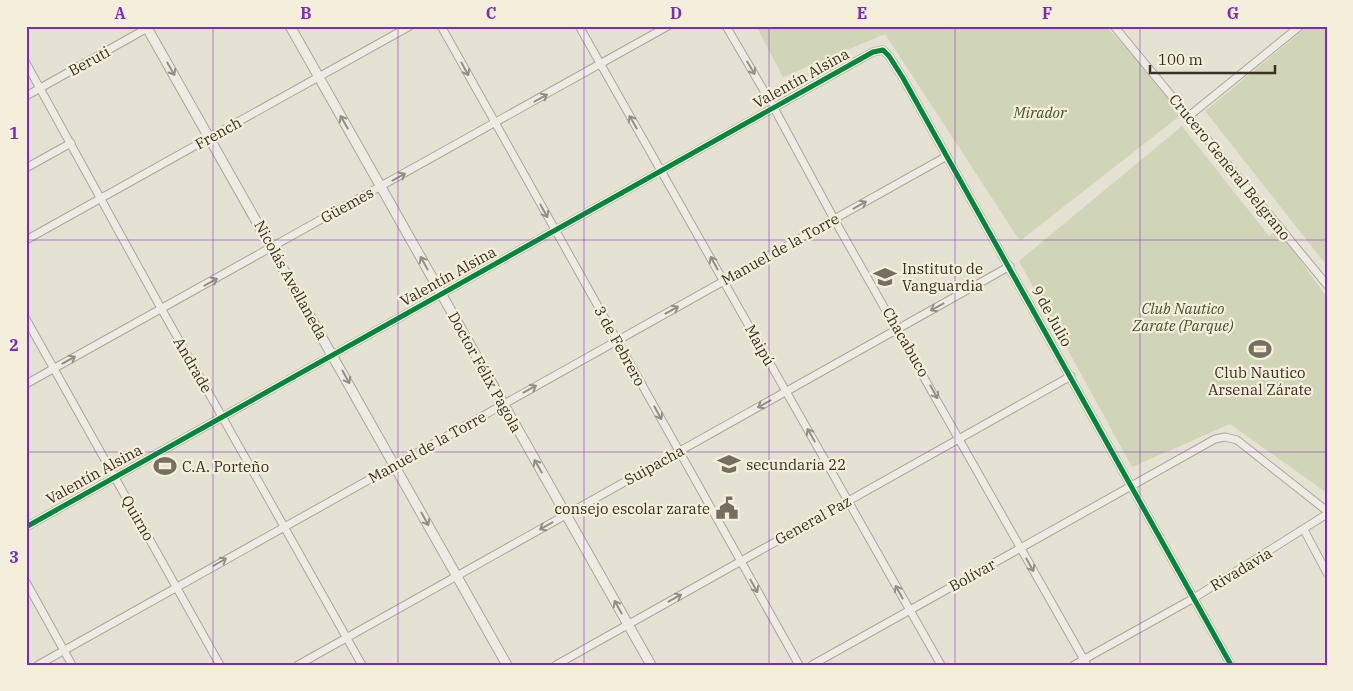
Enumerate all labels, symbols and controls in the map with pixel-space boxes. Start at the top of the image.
text: A [114,3,126,23]
text: B [300,3,312,23]
text: C [486,3,496,23]
text: D [670,3,682,23]
text: E [857,3,867,23]
text: F [1042,3,1052,23]
text: G [1227,3,1239,23]
street label: Beruti [65,42,113,80]
scale bar [1150,42,1276,74]
street label: Valentín Alsina [750,44,852,112]
text: 100 m [1158,50,1203,69]
one-way arrow [166,61,176,75]
one-way arrow [460,61,470,75]
one-way arrow [746,61,756,75]
street label: Crucero General Belgrano [1165,90,1295,244]
one-way arrow [533,92,547,102]
park label: Mirador [1012,103,1067,122]
street label: French [191,112,245,154]
one-way arrow [338,115,348,129]
one-way arrow [628,115,638,130]
text: 1 [9,123,19,143]
one-way arrow [391,172,406,182]
street label: Güemes [317,183,377,227]
one-way arrow [852,199,866,209]
one-way arrow [539,203,549,218]
street label: Manuel de la Torre [718,209,842,289]
street label: Nicolás Avellaneda [250,217,332,343]
street label: Valentín Alsina [397,242,499,310]
one-way arrow [418,257,428,271]
one-way arrow [708,257,718,271]
place label: Instituto de Vanguardia [902,259,983,295]
school or university icon: Instituto de Vanguardia [872,264,898,290]
one-way arrow [204,276,218,286]
street label: 9 de Julio [1027,282,1077,350]
park label: Club Nautico Zarate (Parque) [1132,299,1234,335]
street label: 3 de Febrero [590,303,650,389]
one-way arrow [930,303,944,313]
one-way arrow [664,304,679,314]
street label: Chacabuco [878,304,934,380]
street label: Doctor Félix Pagola [444,308,526,436]
street label: Maipú [741,321,779,369]
street label: Andrade [170,334,216,396]
text: 2 [9,335,19,355]
sports icon: Club Nautico Arsenal Zárate [1247,336,1273,362]
one-way arrow [61,355,76,365]
place label: Club Nautico Arsenal Zárate [1208,363,1312,399]
one-way arrow [341,370,351,384]
one-way arrow [523,384,538,394]
one-way arrow [929,385,939,400]
one-way arrow [757,399,772,409]
one-way arrow [653,406,663,420]
street label: Manuel de la Torre [365,407,489,487]
one-way arrow [806,428,816,443]
street label: Valentín Alsina [43,440,145,508]
street label: Suipacha [621,441,687,489]
school or university icon: secundaria 22 [716,451,742,477]
sports icon: C.A. Porteño [152,453,178,479]
place label: secundaria 22 [746,455,846,474]
place label: C.A. Porteño [182,457,269,476]
one-way arrow [533,458,543,473]
street label: General Paz [772,491,854,549]
street label: Quirno [117,492,159,544]
public building icon: consejo escolar zarate [714,495,740,521]
place label: consejo escolar zarate [554,499,710,518]
one-way arrow [421,511,431,526]
one-way arrow [539,521,553,531]
street label: Rivadavia [1207,543,1275,595]
text: 3 [9,547,19,567]
street label: Bolívar [945,554,999,596]
one-way arrow [213,557,227,567]
one-way arrow [1025,558,1035,572]
one-way arrow [750,578,760,592]
one-way arrow [894,585,904,599]
one-way arrow [667,593,682,603]
one-way arrow [613,600,622,615]

